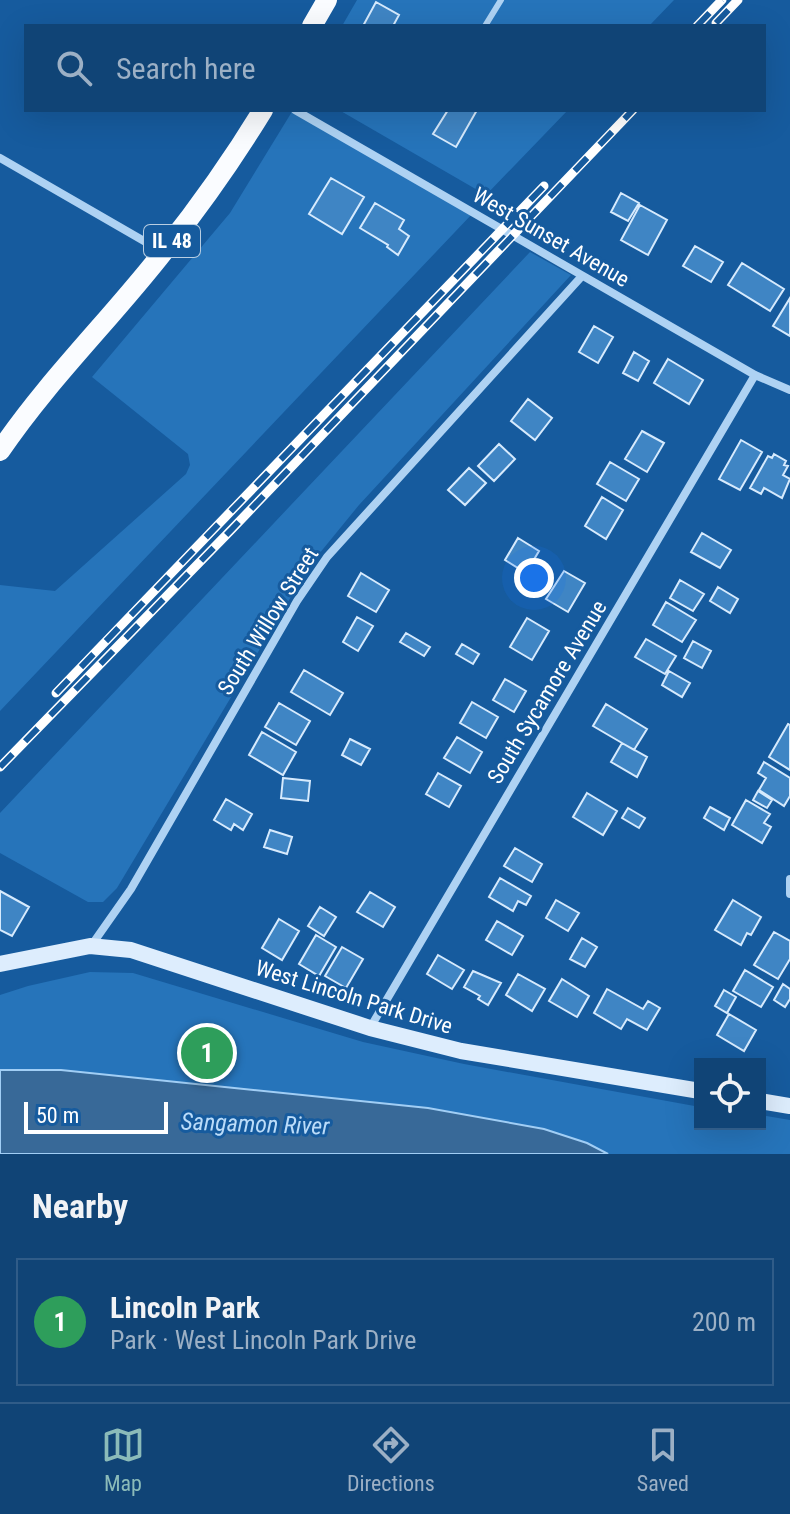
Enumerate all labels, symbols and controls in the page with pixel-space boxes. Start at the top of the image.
search box [24,24,766,112]
icon: search [52,46,96,90]
text: Search here [116,51,256,86]
street label: West Sunset Avenue [468,182,634,292]
road number: IL 48 [144,225,200,257]
street label: South Willow Street [213,543,323,699]
your location [514,558,554,598]
street label: South Sycamore Avenue [482,596,612,788]
street label: West Lincoln Park Drive [252,955,456,1039]
pin: 1 [181,1023,233,1083]
map controls [694,1058,766,1130]
button: locate [694,1058,766,1130]
scale bar [24,1098,168,1134]
text: 50 m [36,1103,79,1128]
water label: Sangamon River [180,1107,331,1141]
text: Nearby [32,1186,128,1226]
text: Lincoln Park [110,1290,260,1325]
text: 1 [53,1307,67,1337]
text: 200 m [692,1307,756,1337]
text: Park · West Lincoln Park Drive [110,1325,416,1355]
tab: Map [101,1423,145,1496]
tab: Directions [347,1423,435,1496]
tab: Saved [637,1423,689,1496]

